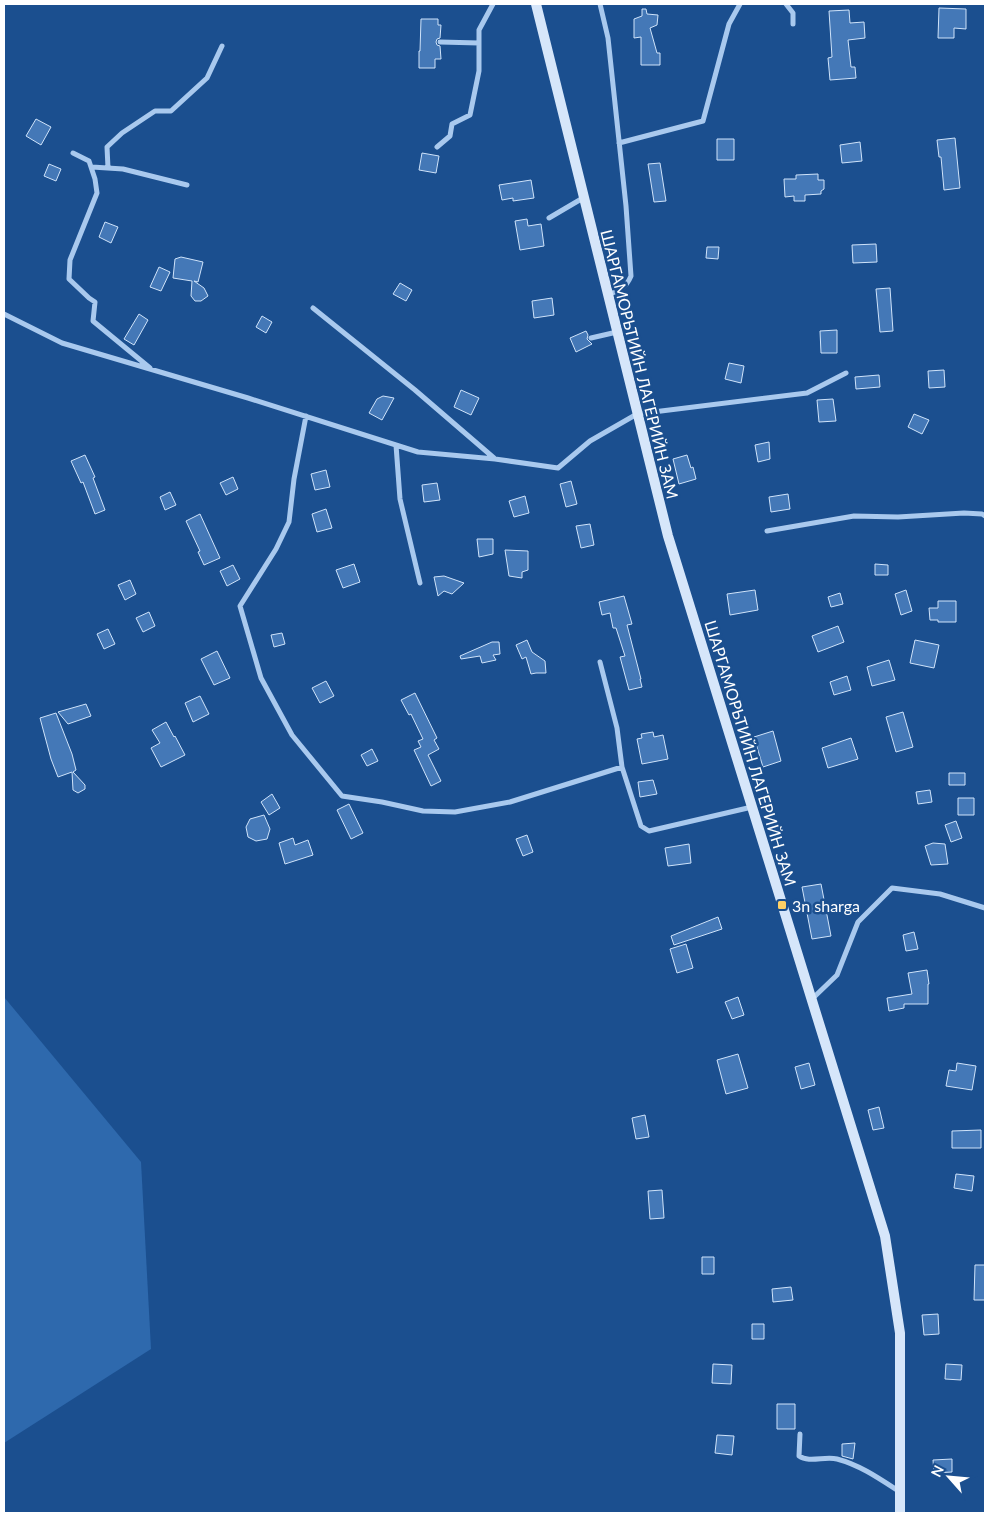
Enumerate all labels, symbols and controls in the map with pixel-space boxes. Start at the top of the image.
street label: ШАРГАМОРЬТИЙН ЛАГЕРИЙН ЗАМ [597,227,683,501]
street label: ШАРГАМОРЬТИЙН ЛАГЕРИЙН ЗАМ [701,618,801,888]
place label: 3n sharga [792,896,860,915]
marker: 3n sharga [776,899,788,911]
north arrow [924,1452,974,1502]
text: N [927,1462,947,1480]

